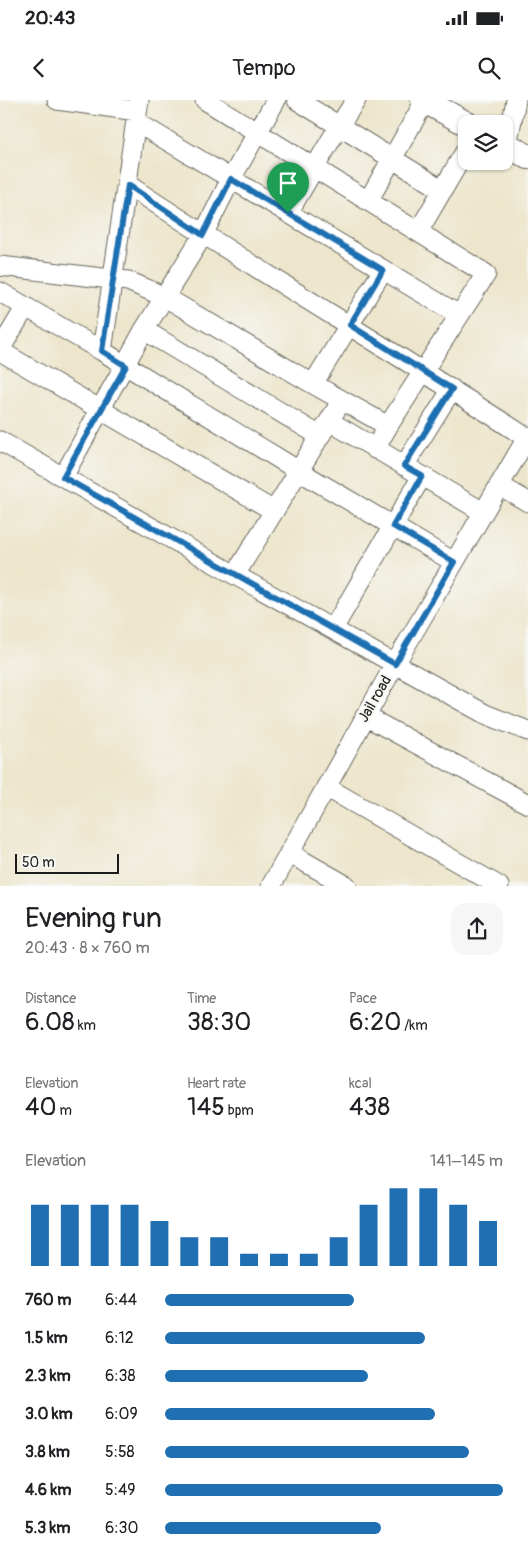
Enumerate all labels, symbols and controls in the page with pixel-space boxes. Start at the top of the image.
text: 20:43 [25,6,75,30]
icon: back [25,54,53,82]
text: Tempo [232,54,296,82]
icon: search [475,54,503,82]
map controls [458,115,513,170]
button: layers [458,115,513,170]
pin [267,162,309,213]
icon: arrive [274,169,302,197]
street label: Jail road [354,672,396,726]
scale bar [15,851,119,874]
text: 50 m [22,854,55,871]
text: Evening run [25,901,162,936]
button: share [451,903,503,955]
text: 20:43 · 8 × 760 m [25,938,150,958]
text: Distance [25,990,76,1007]
text: Time [187,990,216,1007]
text: Pace [349,990,377,1007]
text: 6.08 [25,1007,75,1038]
text: 38:30 [187,1007,251,1038]
text: 6:20 [349,1007,401,1038]
text: km [75,1017,96,1034]
text: /km [401,1017,428,1034]
text: Elevation [25,1075,78,1092]
text: Heart rate [187,1075,246,1092]
text: kcal [349,1075,372,1092]
text: 40 [25,1092,57,1123]
text: 145 [187,1092,225,1123]
text: 438 [349,1092,390,1123]
text: m [57,1102,72,1119]
text: bpm [225,1102,254,1119]
text: Elevation [25,1151,86,1171]
text: 141–145 m [430,1151,503,1171]
text: 760 m [25,1290,71,1310]
text: 6:44 [105,1290,137,1310]
text: 1.5 km [25,1328,68,1348]
text: 6:12 [105,1328,134,1348]
text: 2.3 km [25,1366,71,1386]
text: 6:38 [105,1366,136,1386]
text: 3.0 km [25,1404,73,1424]
text: 6:09 [105,1404,138,1424]
text: 3.8 km [25,1442,70,1462]
text: 5:58 [105,1442,135,1462]
text: 4.6 km [25,1480,71,1500]
text: 5:49 [105,1480,135,1500]
text: 5.3 km [25,1518,70,1538]
text: 6:30 [105,1518,138,1538]

